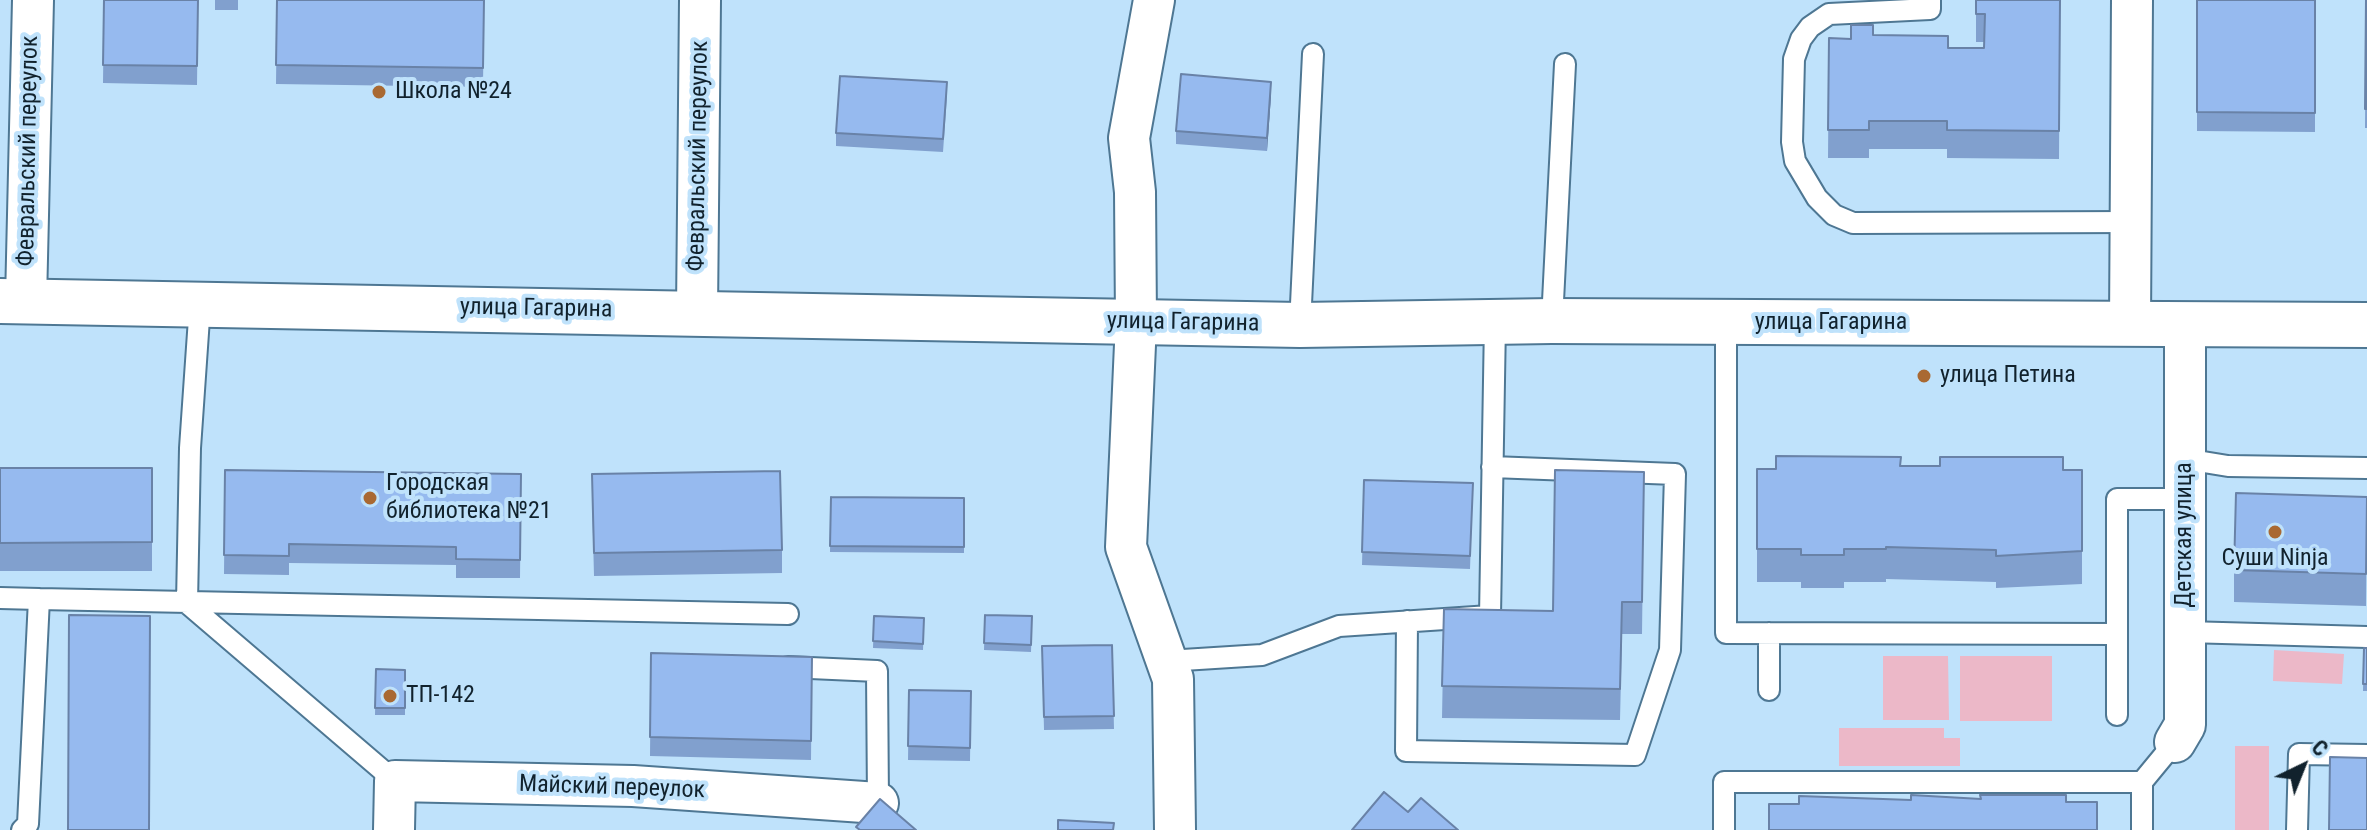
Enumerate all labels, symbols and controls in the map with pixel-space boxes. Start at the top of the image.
street label: Февральский переулок [13,35,45,267]
street label: Февральский переулок [683,40,715,272]
place label: Школа №24 [395,78,512,106]
marker: Школа №24 [370,83,388,101]
street label: улица Гагарина [460,293,612,325]
street label: улица Гагарина [1107,307,1259,339]
street label: улица Гагарина [1755,309,1907,337]
place label: улица Петина [1940,362,2076,390]
marker: улица Петина [1915,367,1933,385]
street label: Детская улица [2171,462,2199,608]
place label: Городская библиотека №21 [386,470,552,526]
marker: Городская библиотека №21 [361,489,379,507]
marker: Суши Ninja [2266,523,2284,541]
place label: Суши Ninja [2221,545,2329,573]
place label: ТП-142 [406,682,475,710]
marker: ТП-142 [381,687,399,705]
north arrow [2263,726,2343,806]
text: С [2307,735,2333,761]
street label: Майский переулок [518,770,706,806]

